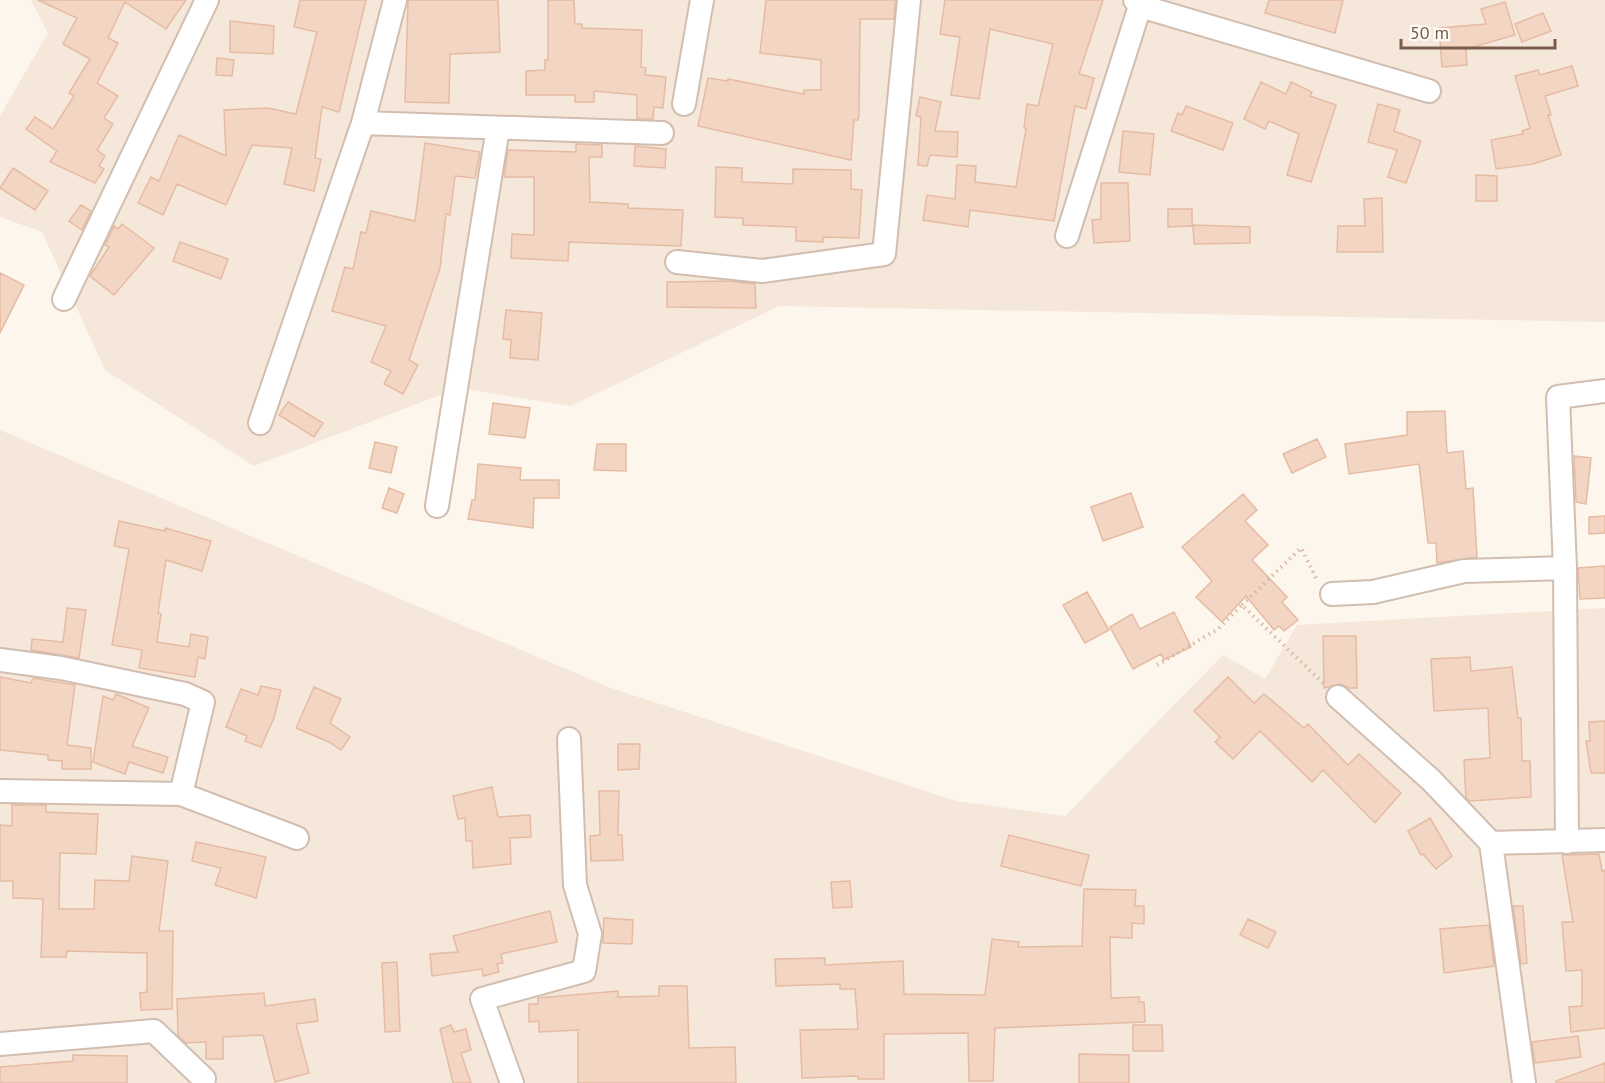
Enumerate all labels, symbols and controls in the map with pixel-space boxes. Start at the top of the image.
scale bar [1401,12,1556,50]
text: 50 m [1410,21,1449,44]

